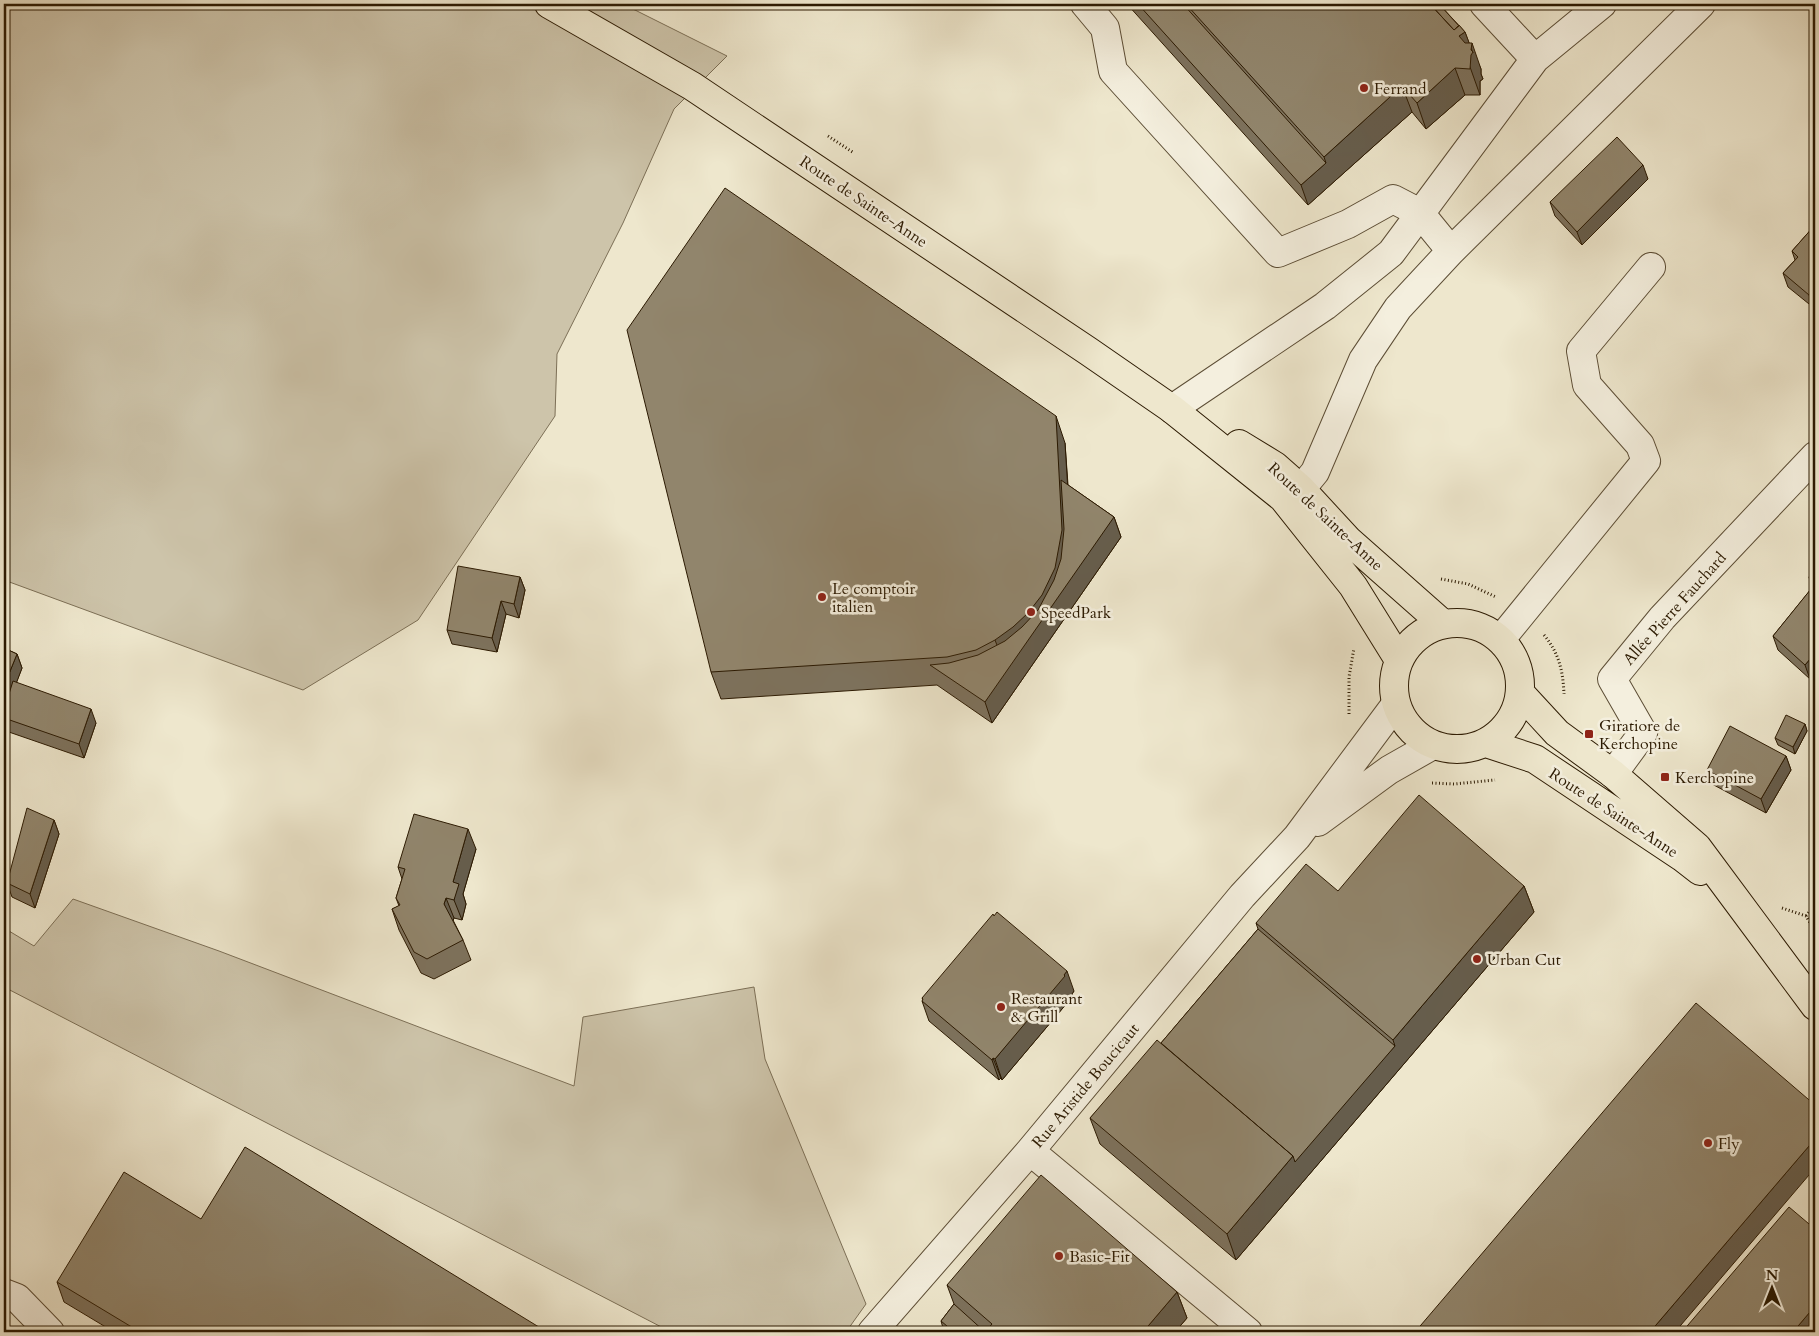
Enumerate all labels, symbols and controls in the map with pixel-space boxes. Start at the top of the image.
place label: Ferrand [1374,78,1427,100]
marker: Ferrand [1358,82,1370,94]
street label: Route de Sainte-Anne [795,151,932,253]
street label: Route de Sainte-Anne [1263,458,1388,576]
street label: Allée Pierre Fauchard [1618,547,1732,670]
place label: Le comptoir italien [832,578,915,618]
marker: Le comptoir italien [816,591,828,603]
place label: SpeedPark [1041,602,1112,624]
marker: SpeedPark [1025,606,1037,618]
place label: Giratiore de Kerchopine [1599,715,1680,755]
marker: Giratiore de Kerchopine [1583,728,1595,740]
street label: Route de Sainte-Anne [1545,763,1682,863]
place label: Kerchopine [1675,767,1754,789]
marker: Kerchopine [1659,771,1671,783]
place label: Urban Cut [1487,949,1561,971]
marker: Urban Cut [1471,953,1483,965]
place label: Restaurant & Grill [1011,988,1082,1028]
marker: Restaurant & Grill [995,1001,1007,1013]
street label: Rue Aristide Boucicaut [1027,1019,1144,1153]
place label: Fly [1718,1133,1740,1155]
marker: Fly [1702,1137,1714,1149]
place label: Basic-Fit [1069,1246,1130,1268]
marker: Basic-Fit [1053,1250,1065,1262]
north arrow [1746,1264,1796,1314]
text: N [1766,1266,1778,1285]

